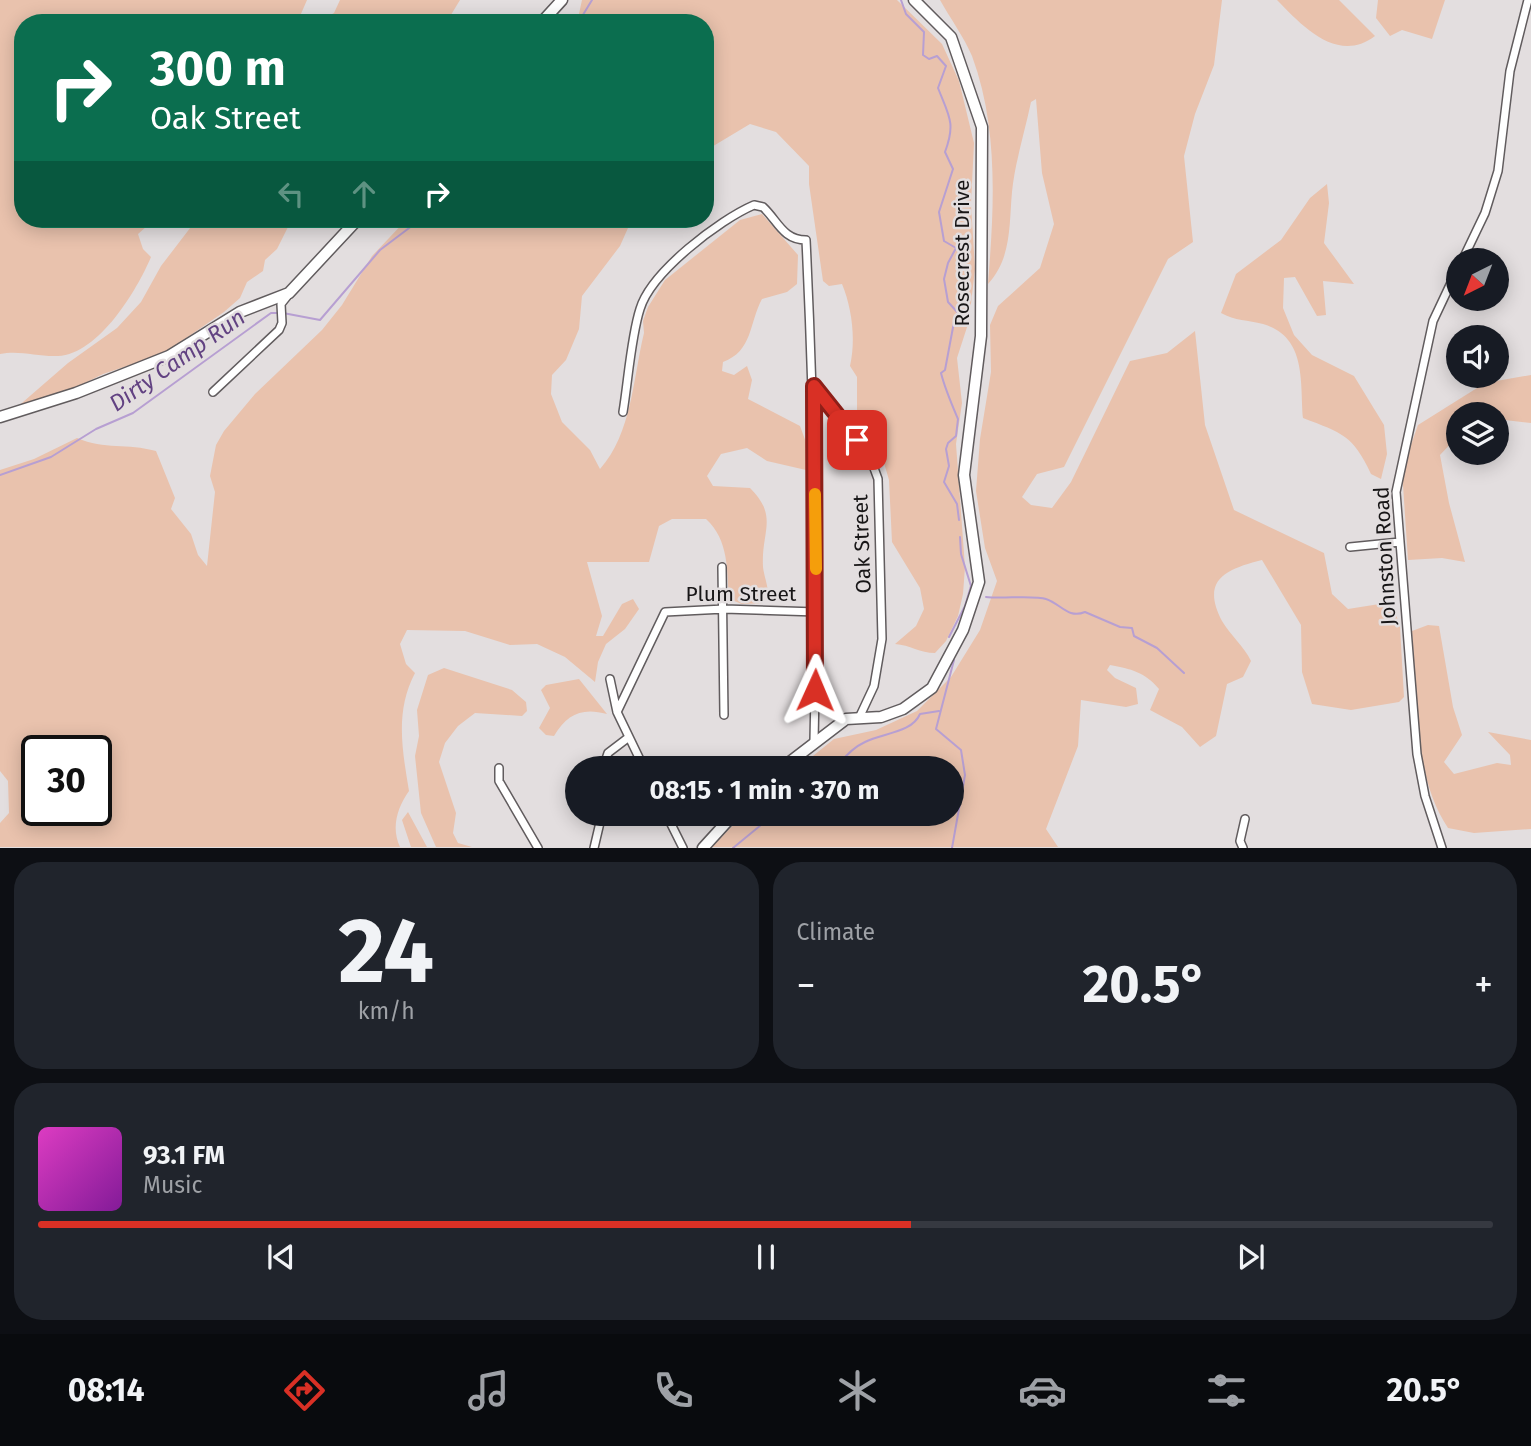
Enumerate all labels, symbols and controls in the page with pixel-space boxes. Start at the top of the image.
text: 300 m [150,39,286,98]
icon: right [35,42,126,133]
text: Oak Street [150,99,301,137]
icon: left [272,175,310,213]
icon: ahead [345,175,383,213]
icon: right [418,175,456,213]
street label: Rosecrest Drive [949,179,975,327]
north arrow [1446,248,1508,312]
map controls [1446,248,1509,465]
water label: Dirty Camp Run [104,303,250,417]
button: sound [1446,325,1509,388]
button: layers [1446,402,1509,465]
pin [827,410,887,470]
icon: arrive [838,421,876,459]
street label: Johnston Road [1368,486,1402,626]
street label: Oak Street [847,494,877,594]
street label: Plum Street [686,581,797,607]
position arrow [778,653,852,727]
speed limit sign: 30 [21,735,112,826]
text: 08:15 · 1 min · 370 m [650,775,879,806]
text: 24 [338,897,434,1006]
text: Climate [797,918,875,946]
text: 20.5° [1082,953,1207,1016]
text: − [797,962,816,1008]
text: + [1474,962,1493,1008]
text: km/h [358,997,415,1025]
text: 93.1 FM [143,1140,225,1171]
text: Music [143,1171,203,1199]
icon: previous [262,1238,300,1276]
icon: pause [747,1238,785,1276]
icon: next [1232,1238,1270,1276]
icon: directions [280,1366,329,1415]
icon: music [464,1366,513,1415]
icon: phone [649,1366,698,1415]
icon: climate [833,1366,882,1415]
icon: car [1018,1366,1067,1415]
icon: filters [1202,1366,1251,1415]
text: 08:14 [68,1371,145,1409]
text: 20.5° [1387,1371,1463,1409]

